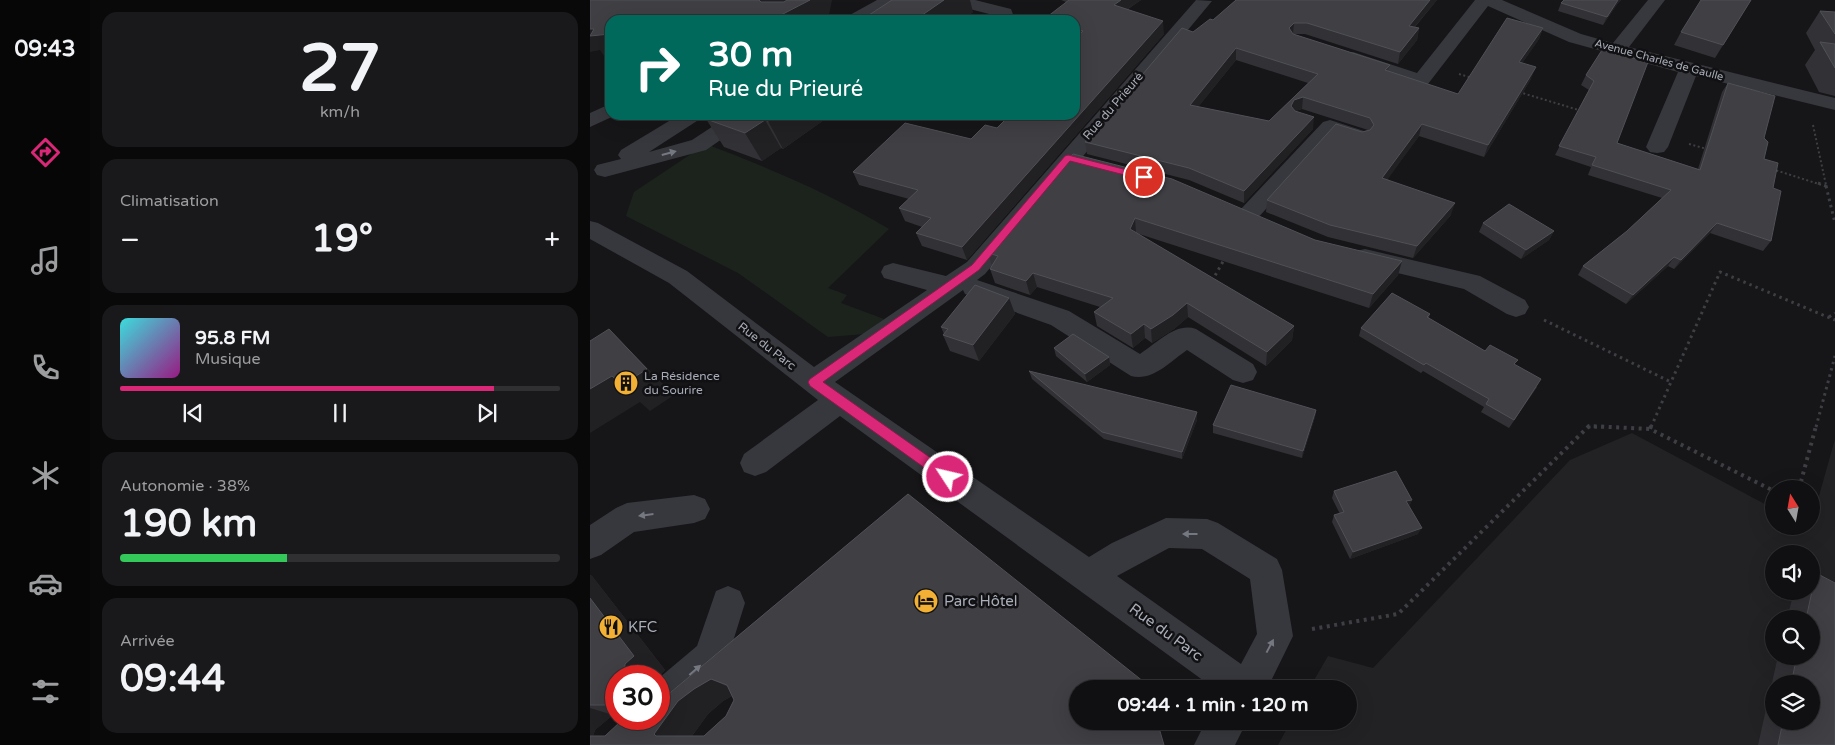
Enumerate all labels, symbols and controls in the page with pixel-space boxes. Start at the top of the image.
text: 27 [299,30,381,109]
text: 30 m [708,34,793,76]
icon: right [625,35,690,100]
text: 09:43 [15,36,75,62]
street label: Avenue Charles de Gaulle [1593,37,1725,83]
street label: Rue du Prieuré [1080,69,1146,143]
text: Rue du Prieuré [708,76,863,102]
text: km/h [320,102,360,122]
icon: directions [28,135,63,170]
one-way arrow [661,149,676,157]
pin [1123,156,1165,198]
icon: arrive [1130,163,1158,191]
text: Climatisation [120,191,219,211]
text: 19° [311,216,373,262]
text: − [120,223,140,257]
text: + [544,223,560,257]
icon: music [28,243,63,278]
street label: Rue du Parc [735,319,799,373]
text: 95.8 FM [195,327,270,349]
text: Musique [195,349,261,369]
icon: phone [28,350,63,385]
place label: La Résidence du Sourire [644,369,720,397]
building icon: La Résidence du Sourire [613,370,639,396]
icon: previous [179,399,207,427]
icon: pause [326,399,354,427]
icon: next [473,399,501,427]
position arrow [921,450,973,502]
icon: climate [28,458,63,493]
text: Autonomie · 38% [120,476,250,496]
north arrow [1765,480,1820,535]
map controls [1765,480,1820,730]
text: 190 km [120,501,257,547]
one-way arrow [638,511,654,519]
one-way arrow [1182,530,1198,538]
button: sound [1765,545,1820,600]
icon: car [28,566,63,601]
hotel icon: Parc Hôtel [913,588,939,614]
place label: Parc Hôtel [944,592,1018,610]
street label: Rue du Parc [1126,599,1206,665]
button: search [1765,610,1820,665]
restaurant icon: KFC [598,614,624,640]
place label: KFC [628,618,657,636]
text: Arrivée [120,631,175,651]
one-way arrow [1266,638,1274,653]
text: 09:44 [120,656,225,702]
one-way arrow [689,664,701,676]
speed limit sign: 30 [605,665,670,730]
icon: filters [28,674,63,709]
button: layers [1765,675,1820,730]
text: 09:44 · 1 min · 120 m [1117,694,1309,716]

